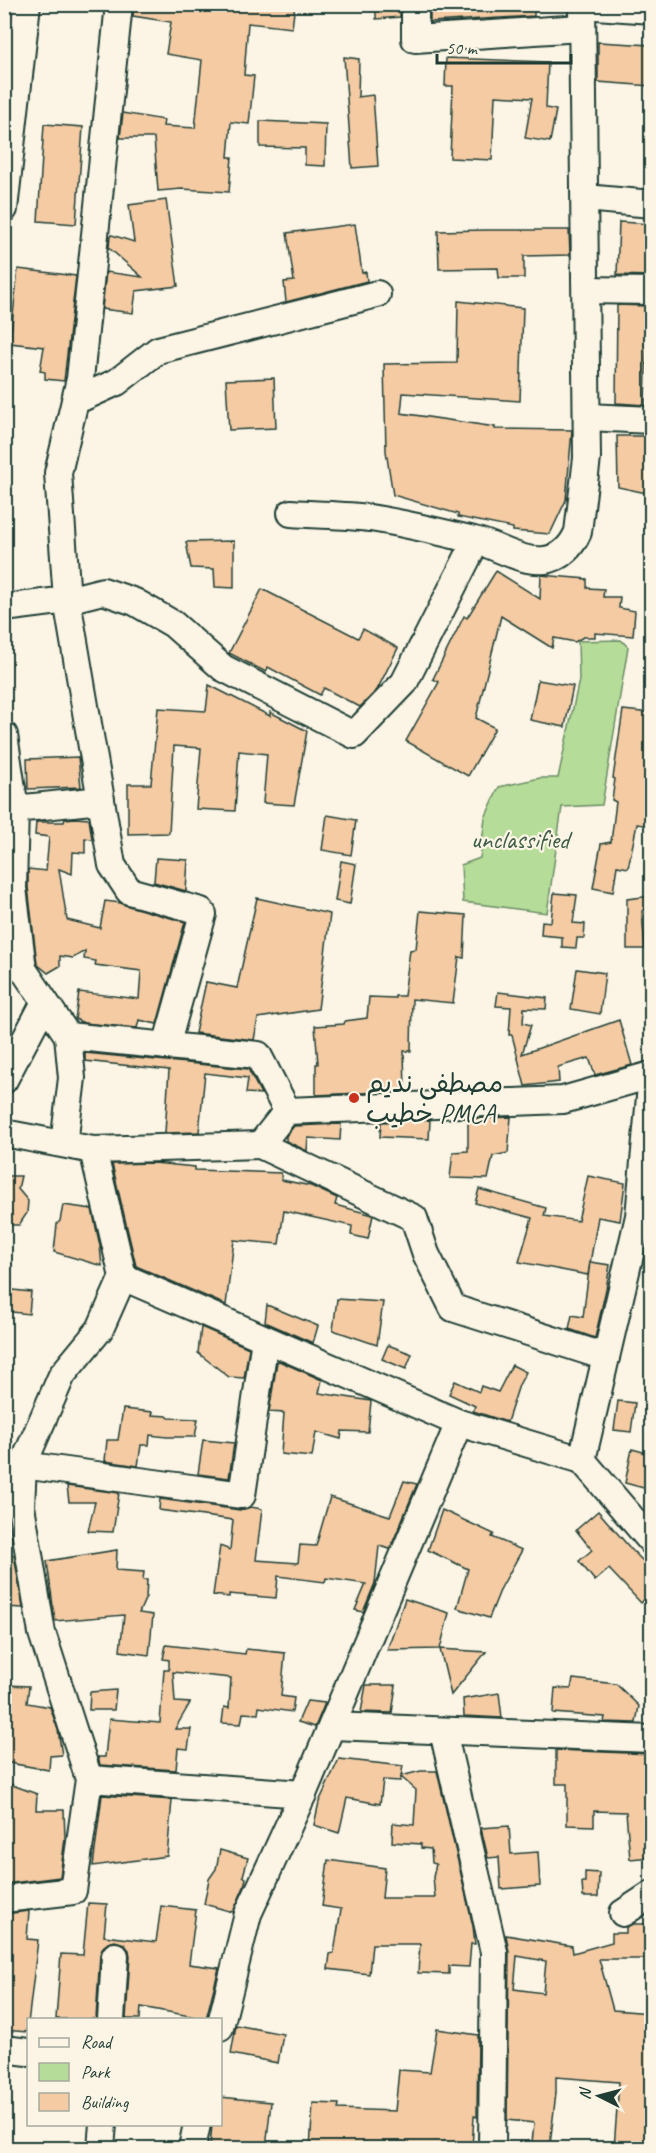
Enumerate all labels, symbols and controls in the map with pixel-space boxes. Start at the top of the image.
scale bar [437,27,570,65]
text: 50 m [446,37,479,59]
park label: unclassified [471,823,573,856]
place label: مصطفى نديم خطيب PMCA [366,1067,503,1130]
marker: مصطفى نديم خطيب PMCA [347,1091,361,1105]
legend [27,2018,222,2126]
text: Road [81,2031,114,2053]
text: Park [81,2061,111,2083]
north arrow [569,2066,629,2126]
text: N [575,2085,596,2101]
text: Building [81,2091,130,2113]

